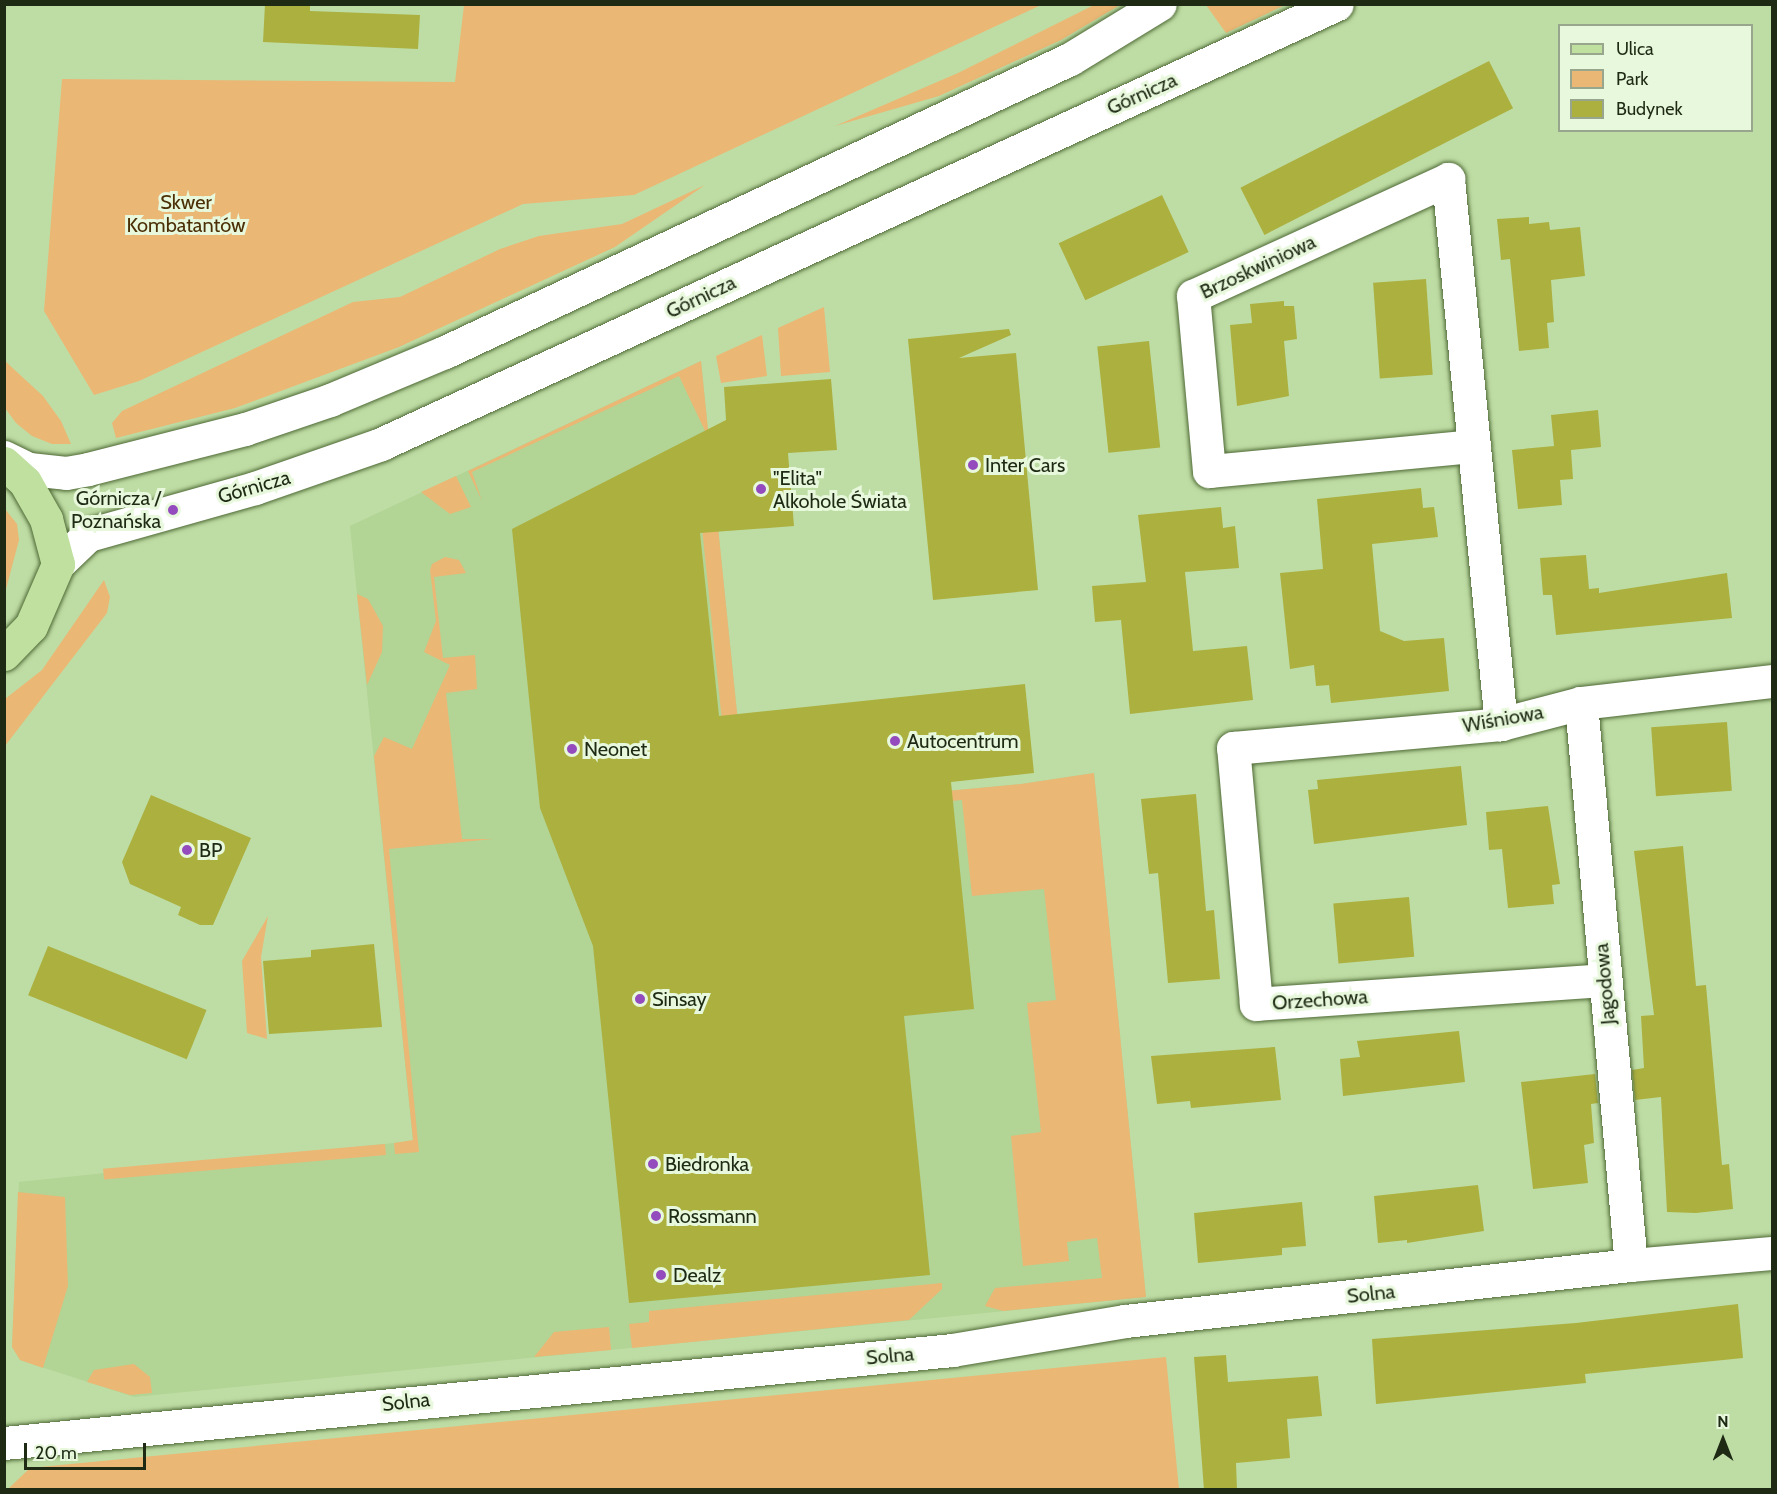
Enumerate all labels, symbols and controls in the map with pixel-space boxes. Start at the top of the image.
legend [1558,24,1753,132]
text: Ulica [1616,38,1654,60]
street label: Górnicza [1103,68,1181,120]
text: Park [1616,68,1648,90]
text: Budynek [1616,98,1683,120]
park label: Skwer Kombatantów [126,190,246,237]
street label: Brzoskwiniowa [1196,230,1320,304]
street label: Górnicza [662,270,740,324]
place label: Inter Cars [985,453,1065,477]
marker: Inter Cars [966,458,980,472]
street label: Górnicza [215,465,293,509]
place label: "Elita" Alkohole Świata [773,466,907,513]
marker: "Elita" Alkohole Świata [754,482,768,496]
place label: Górnicza / Poznańska [71,486,161,533]
marker: Górnicza / Poznańska [166,503,180,517]
street label: Wiśniowa [1461,700,1545,738]
place label: Autocentrum [907,729,1018,753]
marker: Autocentrum [888,734,902,748]
place label: Neonet [584,737,647,761]
marker: Neonet [565,742,579,756]
place label: BP [199,838,222,862]
marker: BP [180,843,194,857]
street label: Jagodowa [1589,942,1621,1026]
street label: Orzechowa [1271,985,1369,1015]
place label: Sinsay [652,987,707,1011]
marker: Sinsay [633,992,647,1006]
place label: Biedronka [665,1152,749,1176]
marker: Biedronka [646,1157,660,1171]
place label: Rossmann [668,1204,757,1228]
marker: Rossmann [649,1209,663,1223]
place label: Dealz [673,1263,721,1287]
marker: Dealz [654,1268,668,1282]
street label: Solna [1346,1280,1396,1308]
street label: Solna [865,1342,915,1370]
street label: Solna [381,1388,431,1416]
north arrow [1693,1410,1753,1470]
text: N [1717,1412,1729,1431]
scale bar [27,1431,148,1469]
text: 20 m [35,1442,77,1464]

